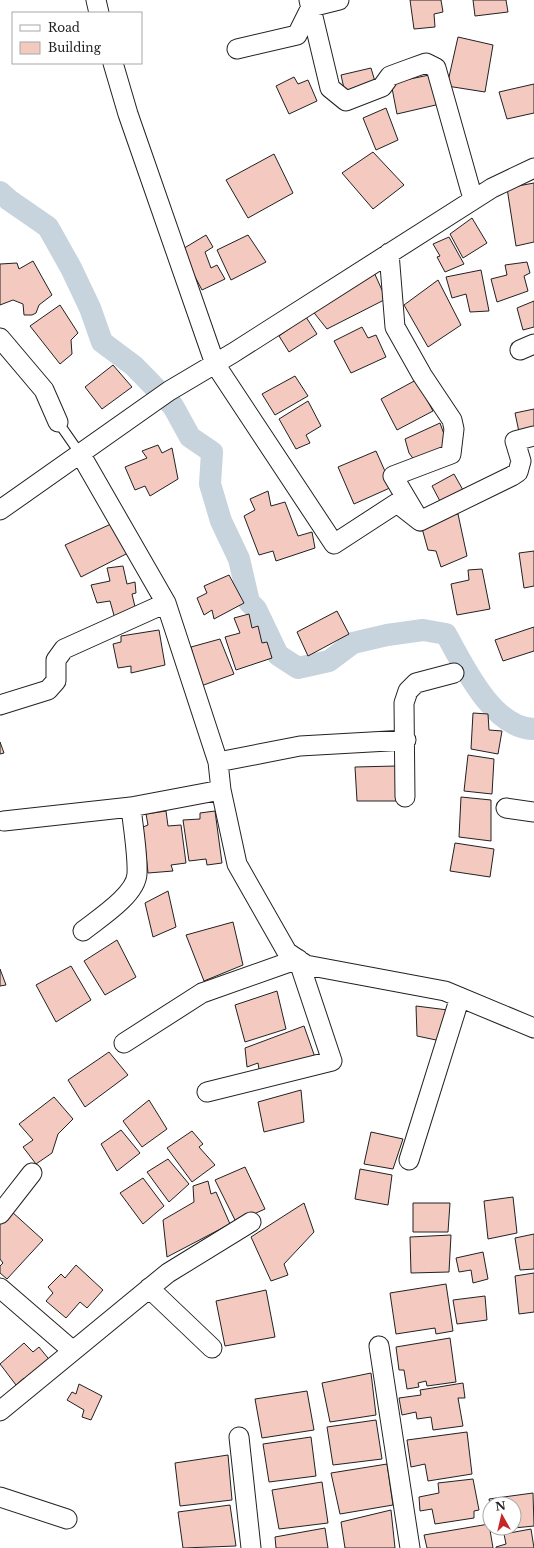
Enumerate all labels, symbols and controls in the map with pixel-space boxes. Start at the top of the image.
legend [12,12,142,64]
text: Road [48,20,80,35]
text: Building [48,40,102,55]
north arrow [482,1496,522,1536]
text: N [495,1498,507,1514]

